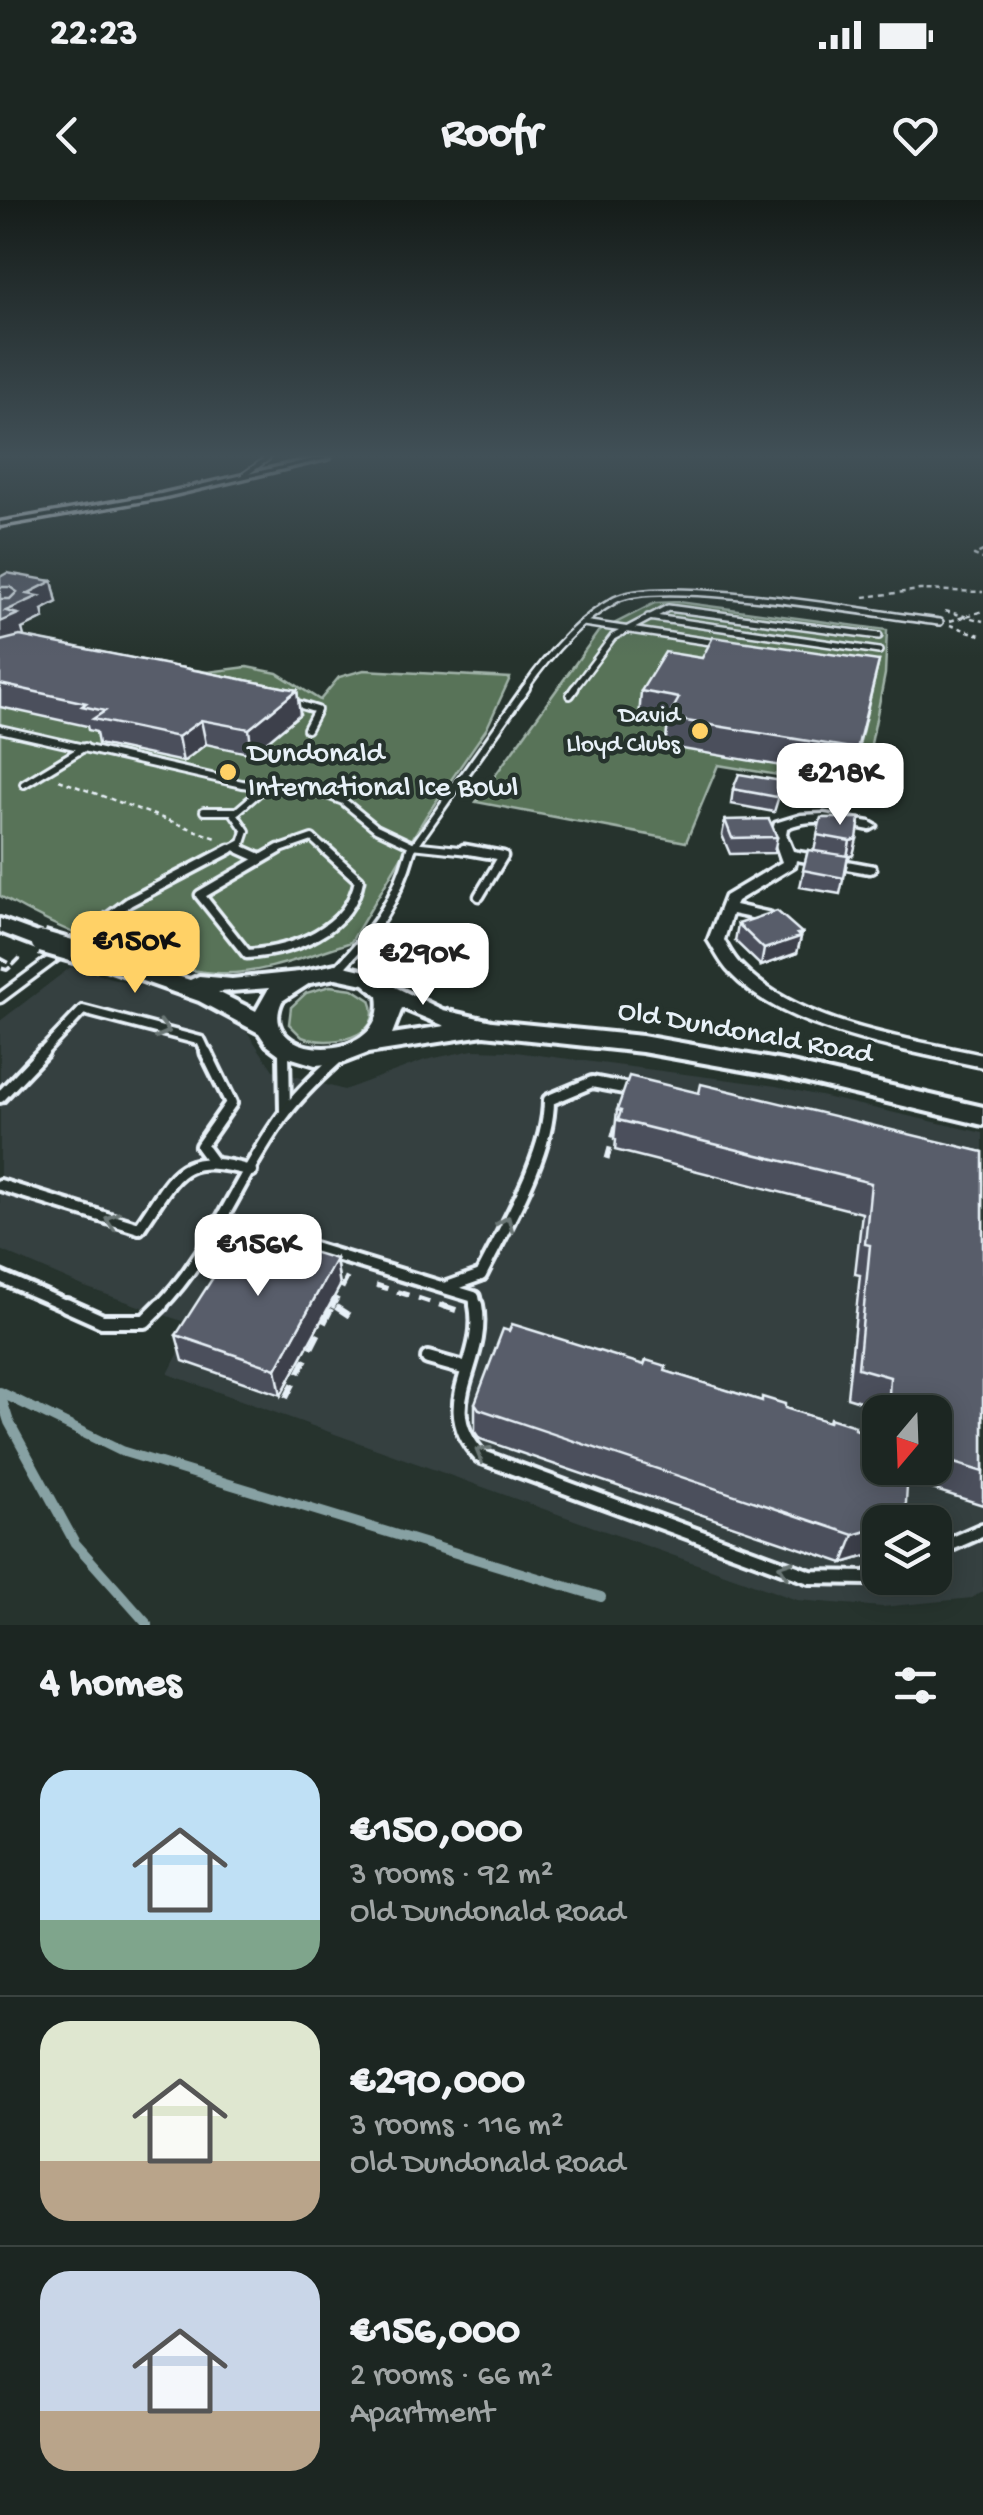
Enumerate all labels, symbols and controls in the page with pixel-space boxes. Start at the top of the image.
text: 22:23 [50,13,138,57]
icon: back [40,108,95,163]
icon: heart [888,108,943,163]
text: Roofr [442,109,542,162]
place label: David Lloyd Clubs [566,703,682,761]
marker: David Lloyd Clubs [689,720,711,742]
place label: Dundonald International Ice Bowl [246,738,518,807]
pin: €218K [770,743,910,828]
text: €218K [799,756,881,794]
marker: Dundonald International Ice Bowl [217,761,239,783]
pin: €150K [65,911,205,996]
pin: €290K [353,923,493,1008]
text: €150K [93,924,177,962]
text: €290K [380,936,466,974]
street label: Old Dundonald Road [615,994,878,1074]
one-way arrow [153,1019,171,1040]
one-way arrow [104,1211,121,1231]
pin: €156K [188,1214,328,1299]
one-way arrow [494,1216,514,1233]
text: €156K [217,1227,299,1265]
north arrow [862,1395,952,1485]
map controls [862,1395,952,1595]
one-way arrow [474,1446,492,1466]
button: layers [862,1505,952,1595]
one-way arrow [778,1559,795,1580]
icon: filters [888,1658,943,1713]
text: 4 homes [40,1661,181,1710]
text: €150,000 [350,1808,523,1857]
icon: home [120,1810,240,1930]
text: 3 rooms · 92 m² [350,1857,553,1895]
text: Old Dundonald Road [350,1895,625,1933]
text: €290,000 [350,2059,525,2108]
icon: home [120,2061,240,2181]
text: 3 rooms · 116 m² [350,2108,563,2146]
text: Old Dundonald Road [350,2146,625,2184]
text: €156,000 [350,2309,520,2358]
icon: home [120,2311,240,2431]
text: 2 rooms · 66 m² [350,2358,553,2396]
text: Apartment [350,2396,494,2434]

